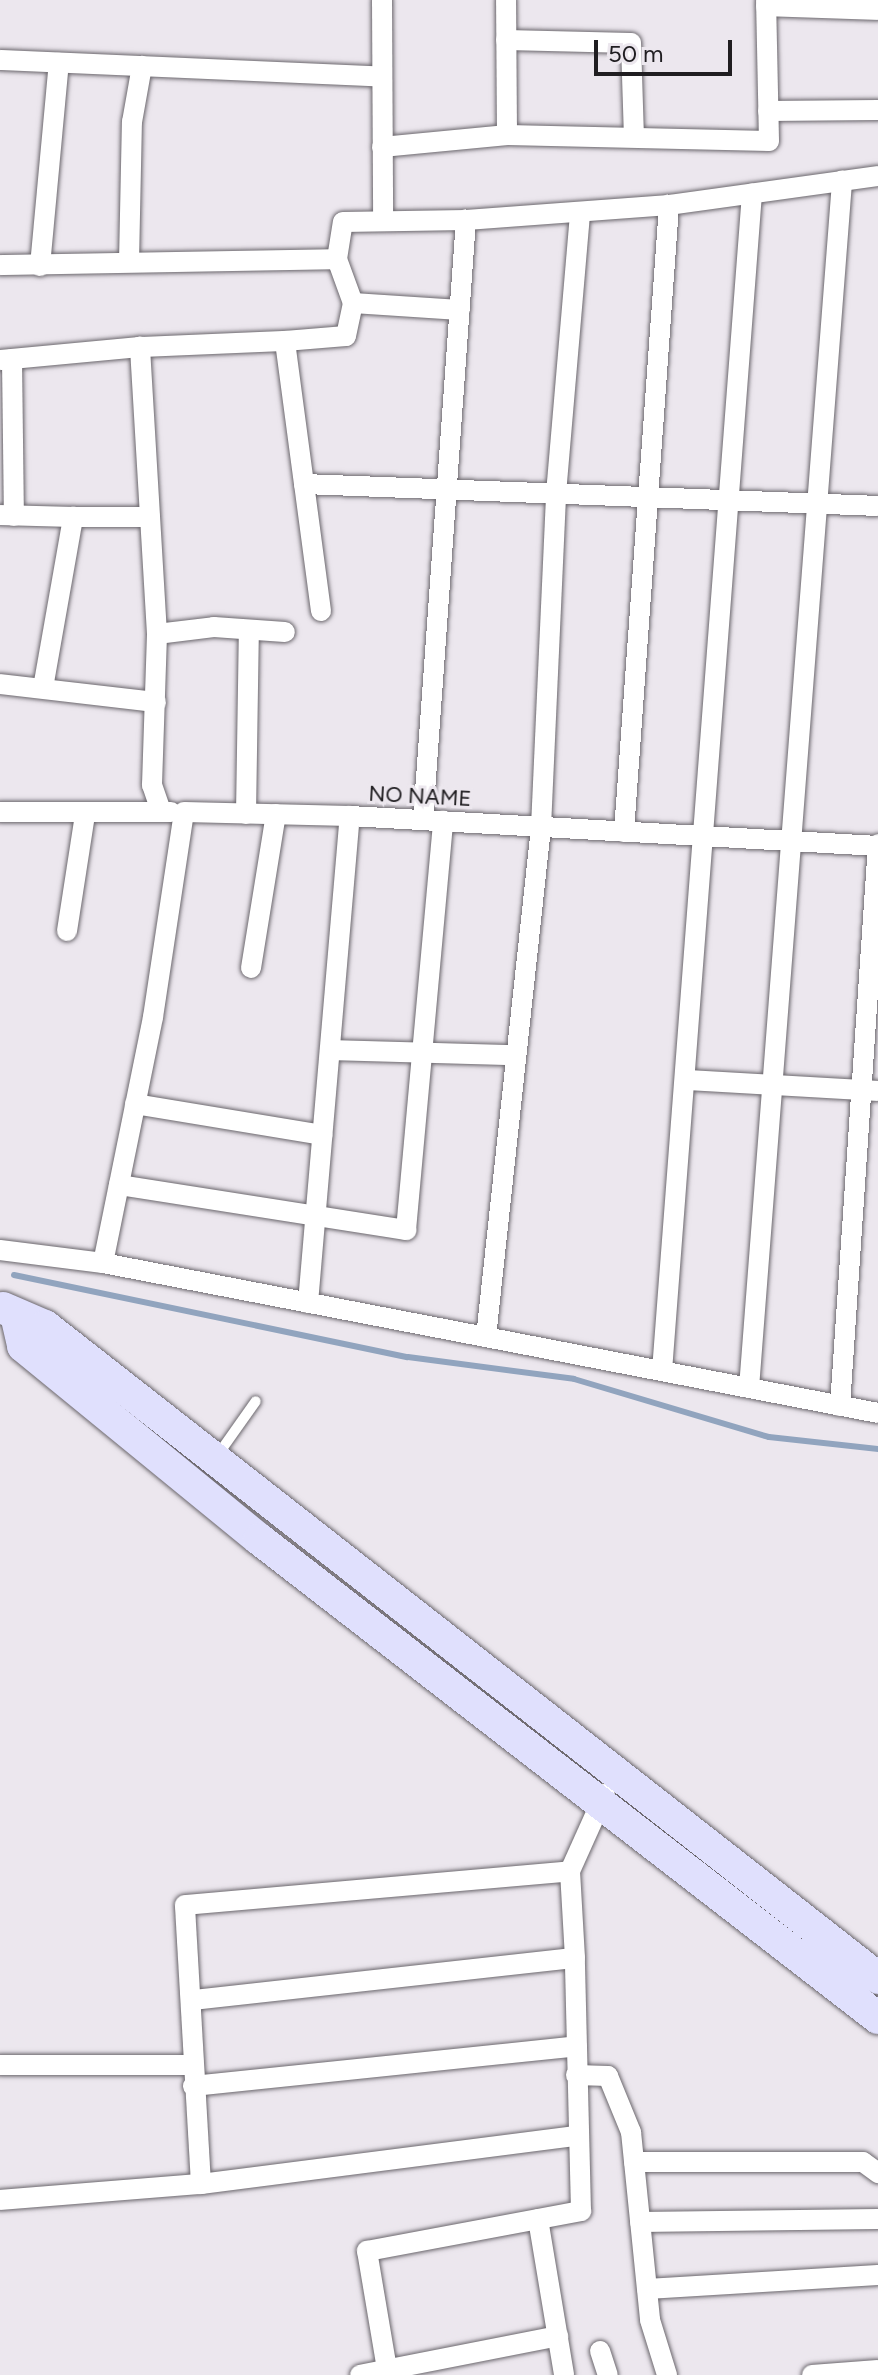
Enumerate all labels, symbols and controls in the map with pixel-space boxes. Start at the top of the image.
scale bar [598,24,736,74]
text: 50 m [608,39,664,68]
street label: NO NAME [368,780,472,812]

